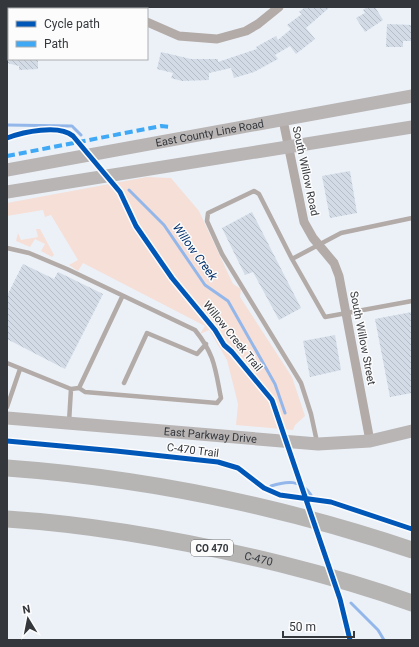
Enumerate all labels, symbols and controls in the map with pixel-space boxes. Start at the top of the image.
legend [8,8,148,60]
text: Cycle path [44,17,100,31]
text: Path [44,37,69,51]
street label: East County Line Road [154,117,265,150]
street label: South Willow Road [290,125,321,217]
water label: Willow Creek [170,221,221,284]
street label: South Willow Street [347,290,378,387]
street label: Willow Creek Trail [200,299,265,374]
street label: East Parkway Drive [163,425,257,446]
street label: C-470 Trail [166,441,220,460]
road number: CO 470 [191,540,233,556]
street label: C-470 [243,550,274,569]
north arrow [8,599,48,639]
text: N [21,603,32,617]
scale bar [283,613,354,639]
text: 50 m [289,620,316,634]

